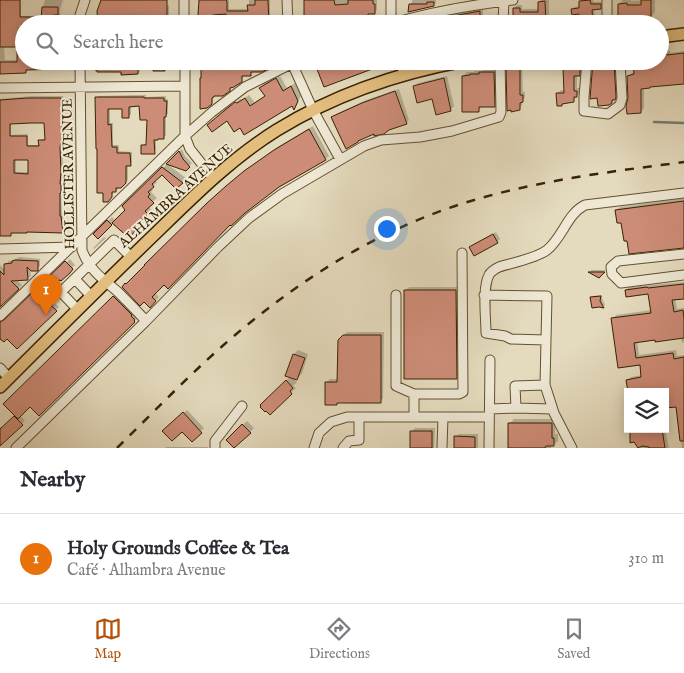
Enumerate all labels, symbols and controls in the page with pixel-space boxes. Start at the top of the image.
search box [15,15,669,70]
icon: search [33,29,61,57]
text: Search here [73,31,164,55]
street label: HOLLISTER AVENUE [59,98,79,250]
street label: ALHAMBRA AVENUE [114,140,237,253]
your location [374,216,400,242]
pin: 1 [30,274,62,315]
map controls [624,388,669,433]
button: layers [624,388,669,433]
text: Nearby [20,467,85,494]
text: Holy Grounds Coffee & Tea [67,537,289,561]
text: 1 [33,549,39,569]
text: 310 m [628,549,664,569]
text: Café · Alhambra Avenue [67,561,226,581]
tab: Map [94,615,122,663]
tab: Directions [309,615,370,663]
tab: Saved [557,615,590,663]

